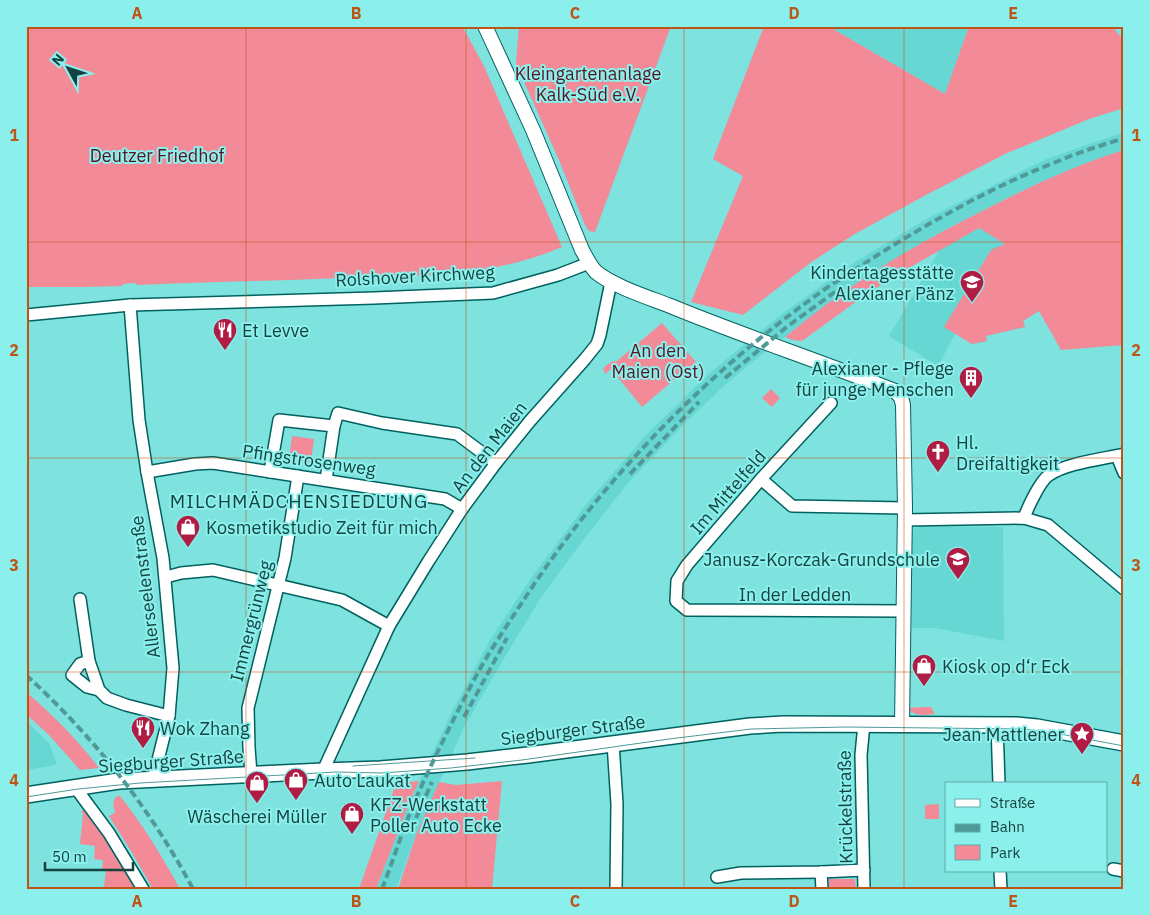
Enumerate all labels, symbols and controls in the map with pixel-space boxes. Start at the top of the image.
text: A [132,3,143,23]
text: B [351,3,362,23]
text: C [570,3,580,23]
text: D [788,3,800,23]
text: E [1008,3,1018,23]
north arrow [42,42,92,92]
text: N [48,50,68,69]
park label: Kleingartenanlage Kalk-Süd e.V. [515,62,661,106]
text: 1 [9,125,19,145]
text: 1 [1131,125,1141,145]
park label: Deutzer Friedhof [90,144,224,167]
street label: Rolshover Kirchweg [335,260,496,292]
place label: Kindertagesstätte Alexianer Pänz [810,261,954,305]
school or university icon: Kindertagesstätte Alexianer Pänz [959,269,985,303]
restaurant icon: Et Levve [212,317,238,351]
place label: Et Levve [242,319,309,342]
park label: An den Maien (Ost) [612,339,704,383]
text: 2 [9,340,19,360]
text: 2 [1131,340,1141,360]
place label: Alexianer - Pflege für junge Menschen [796,357,954,401]
building icon: Alexianer - Pflege für junge Menschen [958,365,984,399]
street label: An den Maien [446,397,532,497]
place label: Hl. Dreifaltigkeit [956,431,1059,475]
street label: Pfingstrosenweg [241,439,378,481]
church icon: Hl. Dreifaltigkeit [925,439,951,473]
street label: Im Mittelfeld [685,445,771,539]
district label: MILCHMÄDCHENSIEDLUNG [170,489,428,513]
street label: Allerseelenstraße [125,514,165,660]
shop icon: Kosmetikstudio Zeit für mich [175,514,201,548]
place label: Kosmetikstudio Zeit für mich [206,516,438,539]
school or university icon: Janusz-Korczak-Grundschule [945,546,971,580]
place label: Janusz-Korczak-Grundschule [703,548,940,571]
text: 3 [9,555,19,575]
text: 3 [1131,555,1141,575]
street label: Immergrünweg [225,557,277,684]
street label: In der Ledden [739,583,851,606]
shop icon: Kiosk op d‘r Eck [911,653,937,687]
place label: Kiosk op d‘r Eck [942,655,1070,678]
street label: Siegburger Straße [499,710,647,750]
restaurant icon: Wok Zhang [130,715,156,749]
place label: Wok Zhang [160,717,250,740]
place icon: Jean Mattlener [1069,721,1095,755]
place label: Jean Mattlener [943,723,1064,746]
street label: Siegburger Straße [98,744,245,778]
street label: Krückelstraße [833,750,857,864]
shop icon: Auto Laukat [283,767,309,801]
place label: Auto Laukat [314,769,411,792]
text: 4 [9,770,19,790]
shop icon: Wäscherei Müller [244,770,270,804]
text: 4 [1131,770,1141,790]
legend [945,782,1108,872]
place label: KFZ-Werkstatt Poller Auto Ecke [370,793,502,837]
text: Straße [990,793,1035,812]
shop icon: KFZ-Werkstatt Poller Auto Ecke [339,801,365,835]
place label: Wäscherei Müller [187,805,327,828]
text: Bahn [990,817,1025,836]
scale bar [45,840,132,872]
text: Park [990,843,1020,862]
text: 50 m [52,847,87,866]
text: A [132,891,143,911]
text: B [351,891,362,911]
text: C [570,891,580,911]
text: D [788,891,800,911]
text: E [1008,891,1018,911]

